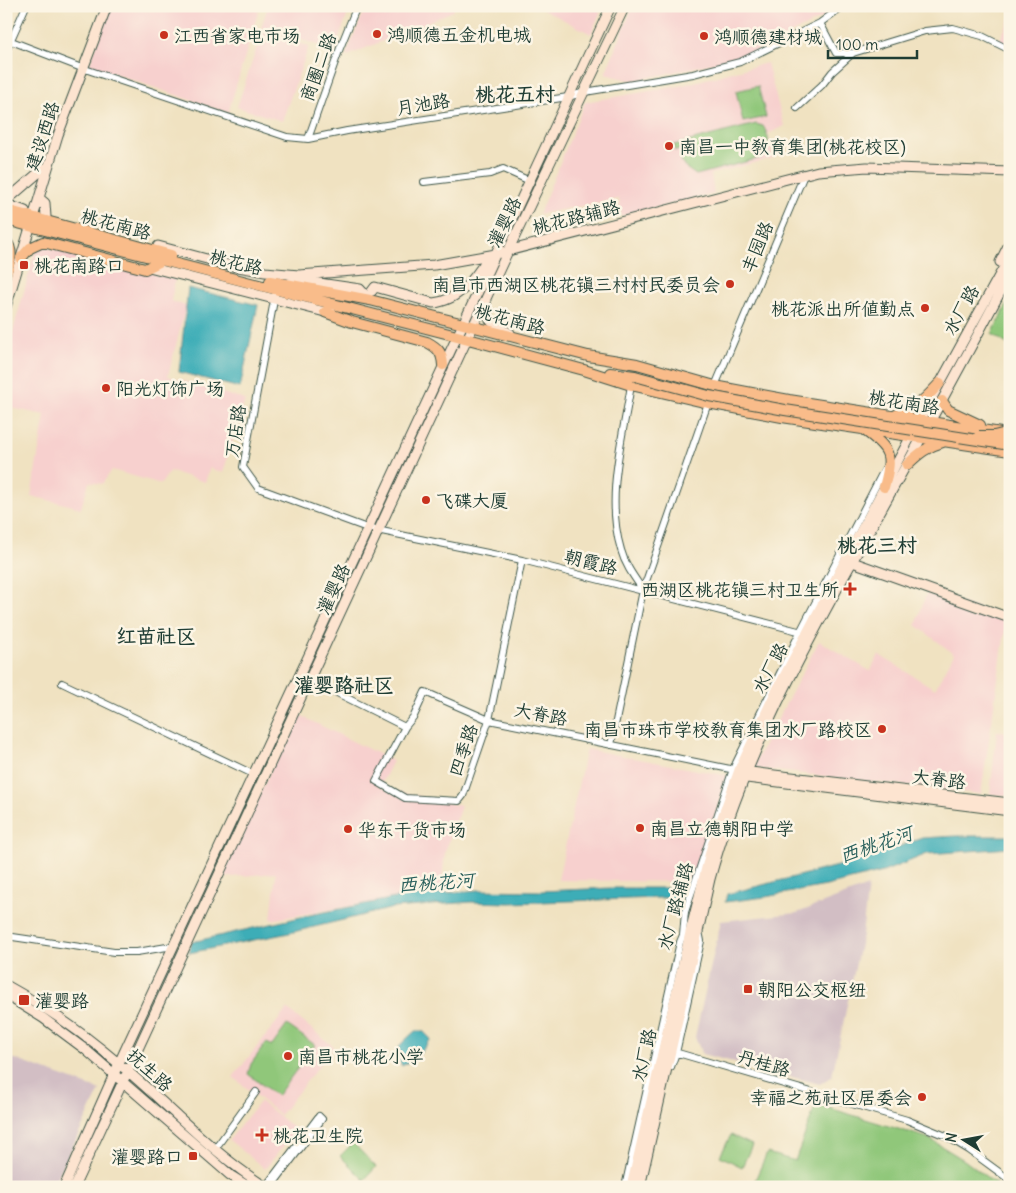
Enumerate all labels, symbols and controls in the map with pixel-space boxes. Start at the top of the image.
place label: 鸿顺德五金机电城 [387,23,531,46]
place label: 江西省家电市场 [174,24,300,47]
place label: 鸿顺德建材城 [714,25,822,48]
marker: 鸿顺德五金机电城 [371,28,383,40]
scale bar [828,28,917,60]
marker: 江西省家电市场 [158,29,170,41]
street label: 商圈二路 [295,29,341,105]
marker: 鸿顺德建材城 [698,30,710,42]
text: 100 m [836,35,878,54]
district label: 桃花五村 [475,81,555,106]
street label: 月池路 [395,88,451,120]
street label: 建设西路 [20,98,64,174]
place label: 南昌一中教育集团(桃花校区) [679,135,906,158]
marker: 南昌一中教育集团(桃花校区) [663,140,675,152]
street label: 灌婴路 [482,193,526,251]
street label: 桃花路辅路 [530,195,622,239]
street label: 桃花南路 [78,204,154,244]
street label: 丰园路 [736,218,778,276]
street label: 桃花路 [207,244,265,280]
place label: 桃花南路口 [34,254,124,277]
marker: 桃花南路口 [18,259,30,271]
place label: 南昌市西湖区桃花镇三村村民委员会 [432,273,720,296]
marker: 南昌市西湖区桃花镇三村村民委员会 [724,278,736,290]
street label: 水厂路 [938,281,984,339]
place label: 桃花派出所值勤点 [771,297,915,320]
street label: 桃花南路 [472,299,548,339]
marker: 桃花派出所值勤点 [919,302,931,314]
place label: 阳光灯饰广场 [116,377,224,400]
marker: 阳光灯饰广场 [100,382,112,394]
street label: 桃花南路 [867,385,941,419]
street label: 万店路 [219,403,251,459]
place label: 飞碟大厦 [436,489,508,512]
marker: 飞碟大厦 [420,494,432,506]
district label: 桃花三村 [837,532,917,557]
street label: 朝霞路 [562,544,620,580]
street label: 灌婴路 [311,560,355,618]
place label: 西湖区桃花镇三村卫生所 [641,578,839,601]
marker: 西湖区桃花镇三村卫生所 [843,582,857,596]
district label: 红苗社区 [116,623,196,648]
street label: 水厂路 [747,639,793,697]
district label: 灌婴路社区 [294,672,394,697]
street label: 大脊路 [512,698,570,730]
place label: 南昌市珠市学校教育集团水厂路校区 [584,718,872,741]
street label: 四季路 [443,721,483,779]
marker: 南昌市珠市学校教育集团水厂路校区 [876,723,888,735]
street label: 大脊路 [911,764,967,794]
place label: 南昌立德朝阳中学 [650,817,794,840]
place label: 华东干货市场 [358,818,466,841]
water label: 西桃花河 [836,819,919,868]
marker: 南昌立德朝阳中学 [634,822,646,834]
marker: 华东干货市场 [342,823,354,835]
street label: 水厂路辅路 [652,860,698,952]
water label: 西桃花河 [397,867,478,897]
place label: 朝阳公交枢纽 [758,978,866,1001]
marker: 朝阳公交枢纽 [742,983,754,995]
place label: 灌婴路 [35,989,89,1012]
marker: 灌婴路 [17,993,31,1007]
street label: 水厂路 [627,1026,661,1084]
street label: 抚生路 [122,1043,178,1097]
place label: 南昌市桃花小学 [298,1045,424,1068]
street label: 丹桂路 [735,1045,793,1081]
marker: 南昌市桃花小学 [282,1050,294,1062]
place label: 幸福之苑社区居委会 [750,1086,912,1109]
marker: 幸福之苑社区居委会 [916,1091,928,1103]
north arrow [938,1116,988,1166]
place label: 桃花卫生院 [273,1124,363,1147]
marker: 桃花卫生院 [255,1128,269,1142]
text: N [941,1131,961,1144]
place label: 灌婴路口 [111,1145,183,1168]
marker: 灌婴路口 [187,1150,199,1162]

